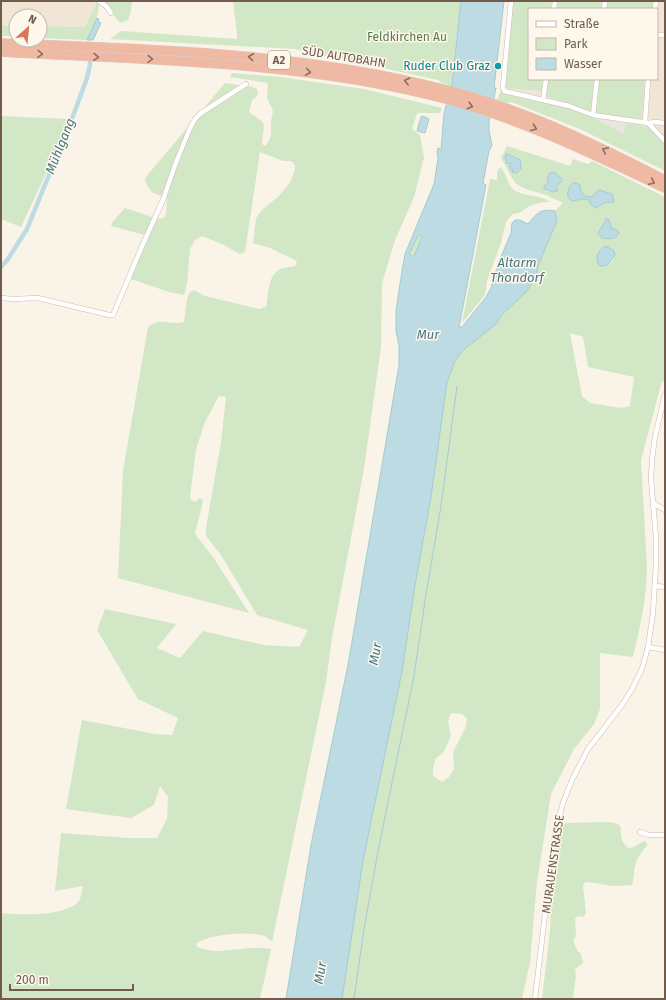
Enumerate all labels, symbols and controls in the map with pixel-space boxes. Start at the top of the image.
north arrow [8,8,48,48]
legend [528,8,658,80]
text: N [26,12,39,27]
text: Straße [564,17,599,31]
park label: Feldkirchen Au [367,30,447,44]
text: Park [564,37,588,51]
street label: SÜD AUTOBAHN [301,41,387,71]
one-way arrow [37,50,43,59]
road number: A2 [268,51,290,69]
one-way arrow [93,53,99,61]
one-way arrow [248,53,254,62]
one-way arrow [147,55,153,64]
text: Wasser [564,57,603,71]
place label: Ruder Club Graz [403,59,490,73]
marker: Ruder Club Graz [493,61,503,71]
one-way arrow [305,68,311,77]
one-way arrow [404,77,410,85]
one-way arrow [466,102,473,110]
water label: Mühlgang [42,116,78,176]
one-way arrow [530,124,537,132]
one-way arrow [602,147,609,155]
one-way arrow [648,177,655,185]
water label: Altarm Thondorf [490,255,546,285]
water label: Mur [417,327,440,342]
water label: Mur [366,641,385,666]
street label: MURAUENSTRASSE [539,814,567,914]
water label: Mur [311,960,330,985]
scale bar [10,966,133,992]
text: 200 m [16,973,49,987]

